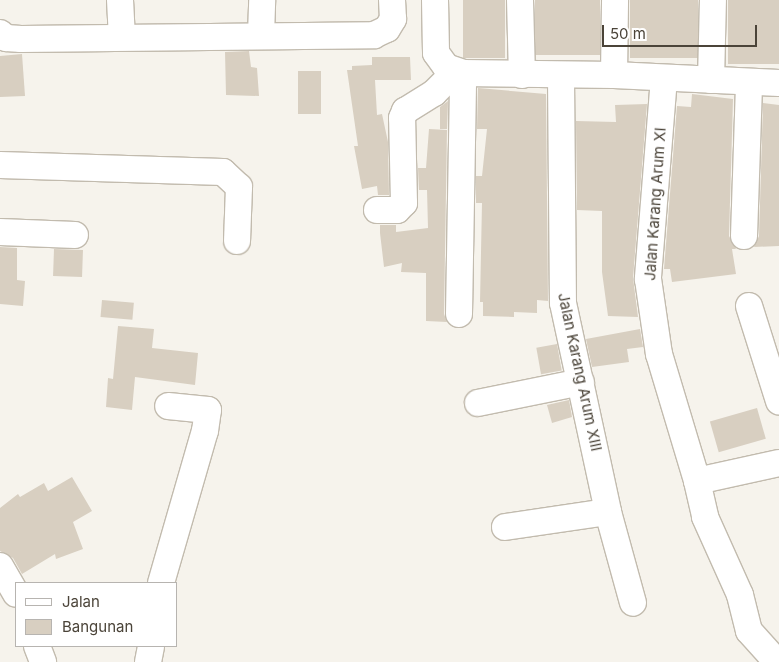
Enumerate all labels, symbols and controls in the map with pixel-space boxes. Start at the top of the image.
scale bar [604,15,759,47]
text: 50 m [610,24,646,43]
street label: Jalan Karang Arum XI [641,127,669,281]
street label: Jalan Karang Arum XIII [554,291,606,453]
legend [15,582,178,647]
text: Jalan [62,592,100,611]
text: Bangunan [62,617,133,636]

